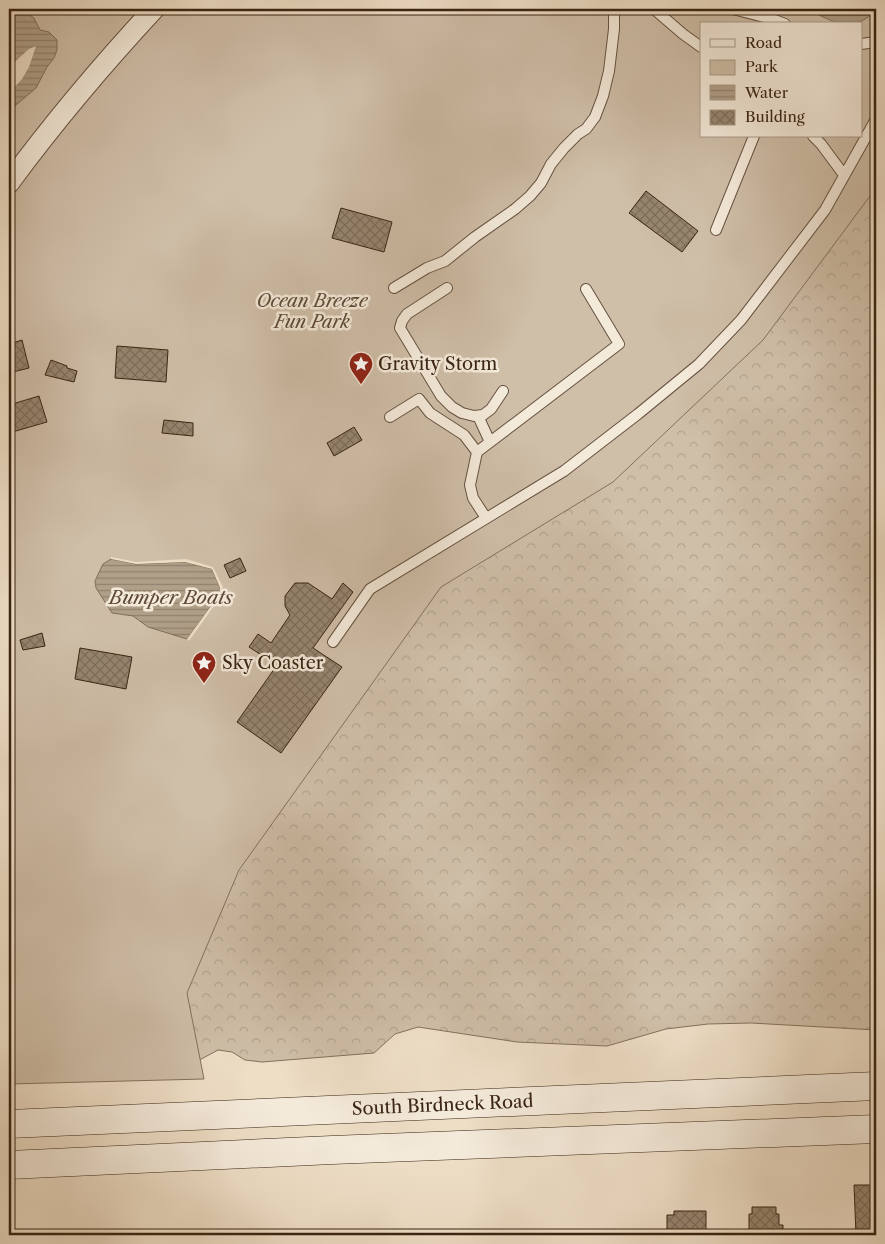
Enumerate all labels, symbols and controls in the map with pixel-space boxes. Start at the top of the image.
legend [700,22,862,138]
text: Road [745,33,782,52]
text: Park [745,57,779,76]
text: Water [744,83,789,102]
text: Building [745,107,805,126]
park label: Ocean Breeze Fun Park [256,290,369,333]
place icon: Gravity Storm [348,351,374,385]
place label: Gravity Storm [378,353,498,375]
water label: Bumper Boats [107,586,234,609]
place icon: Sky Coaster [191,650,217,684]
place label: Sky Coaster [222,652,324,674]
street label: South Birdneck Road [351,1090,534,1120]

